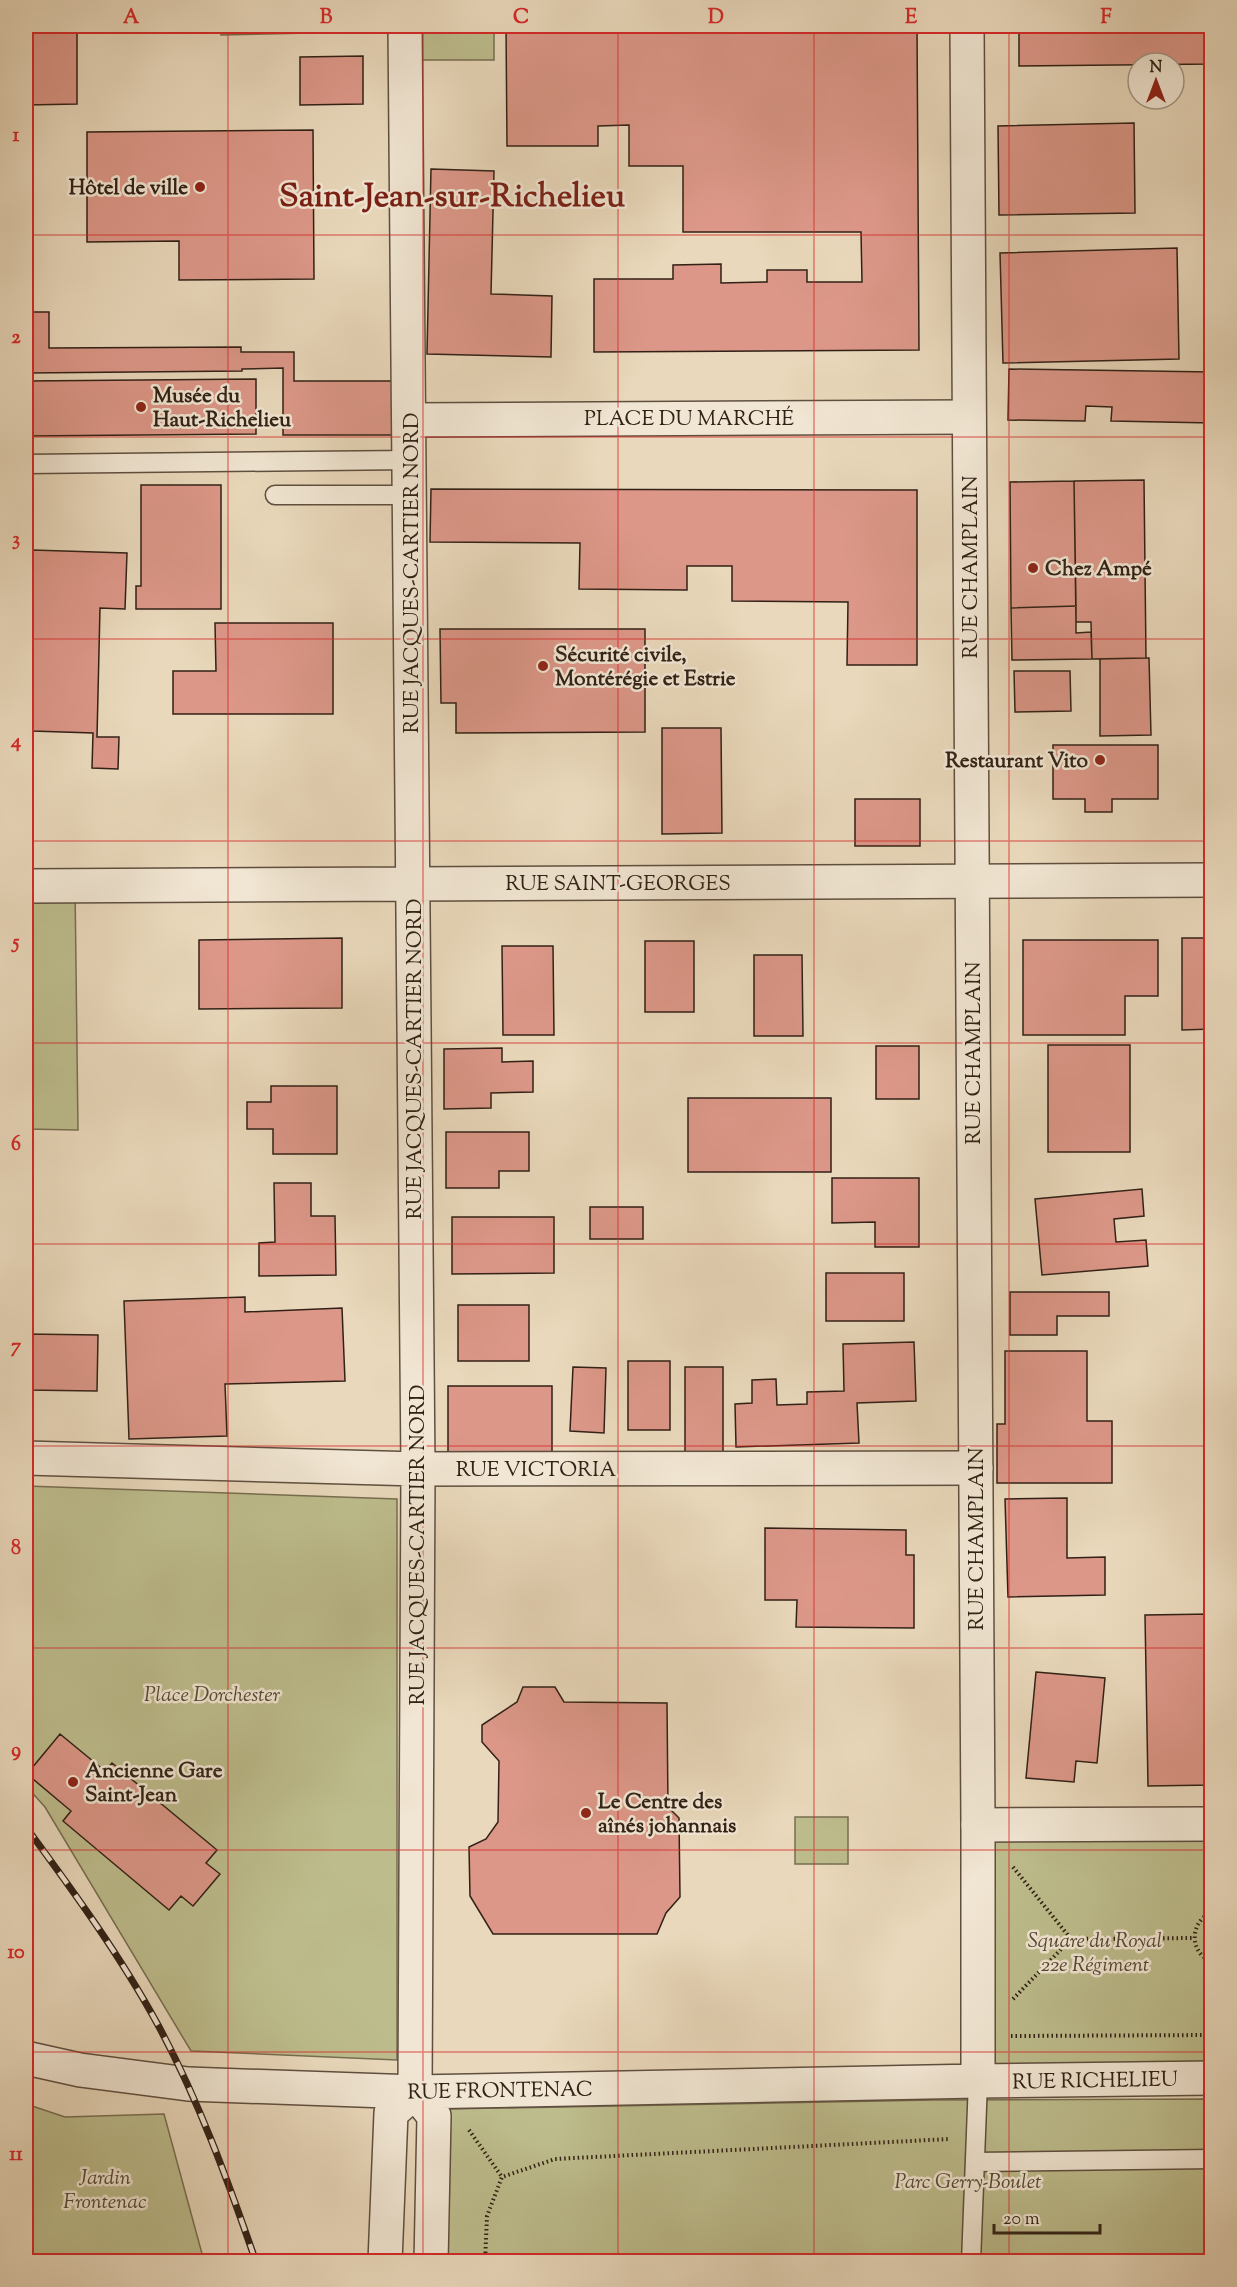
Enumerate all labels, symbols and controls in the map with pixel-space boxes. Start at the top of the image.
text: A [123,4,140,33]
text: B [320,4,333,33]
text: C [513,4,529,33]
text: D [708,4,724,33]
text: E [905,4,918,33]
text: F [1100,4,1112,33]
north arrow [1126,51,1186,111]
text: N [1150,57,1163,80]
text: 1 [13,122,20,151]
place label: Hôtel de ville [69,174,188,204]
district label: Saint-Jean-sur-Richelieu [279,174,625,222]
marker: Hôtel de ville [193,180,207,194]
text: 2 [11,324,21,353]
place label: Musée du Haut-Richelieu [153,382,292,436]
marker: Musée du Haut-Richelieu [134,400,148,414]
street label: PLACE DU MARCHÉ [584,405,794,435]
street label: RUE JACQUES-CARTIER NORD [398,413,428,733]
street label: RUE CHAMPLAIN [957,475,987,659]
text: 3 [12,526,20,555]
place label: Chez Ampé [1045,555,1152,585]
marker: Chez Ampé [1026,561,1040,575]
place label: Sécurité civile, Montérégie et Estrie [555,641,736,695]
marker: Sécurité civile, Montérégie et Estrie [536,659,550,673]
text: 4 [10,728,21,757]
place label: Restaurant Vito [945,747,1089,777]
marker: Restaurant Vito [1093,753,1107,767]
street label: RUE SAINT-GEORGES [505,870,731,900]
street label: RUE JACQUES-CARTIER NORD [401,899,431,1219]
text: 5 [11,929,20,958]
street label: RUE CHAMPLAIN [960,961,990,1145]
text: 6 [11,1131,21,1160]
text: 7 [11,1333,22,1362]
street label: RUE JACQUES-CARTIER NORD [404,1385,434,1705]
street label: RUE CHAMPLAIN [963,1447,993,1631]
street label: RUE VICTORIA [456,1456,616,1486]
text: 8 [11,1535,21,1564]
park label: Place Dorchester [144,1681,281,1711]
text: 9 [11,1737,21,1766]
place label: Ancienne Gare Saint-Jean [85,1757,223,1811]
marker: Ancienne Gare Saint-Jean [66,1775,80,1789]
place label: Le Centre des aînés johannais [598,1788,736,1842]
marker: Le Centre des aînés johannais [579,1806,593,1820]
park label: Square du Royal 22e Régiment [1028,1927,1162,1981]
text: 10 [7,1939,25,1968]
street label: RUE RICHELIEU [1012,2066,1178,2098]
street label: RUE FRONTENAC [407,2075,593,2109]
text: 11 [9,2141,23,2170]
park label: Jardin Frontenac [63,2164,147,2218]
park label: Parc Gerry-Boulet [895,2168,1041,2198]
scale bar [994,2197,1100,2235]
text: 20 m [1003,2207,1040,2233]

